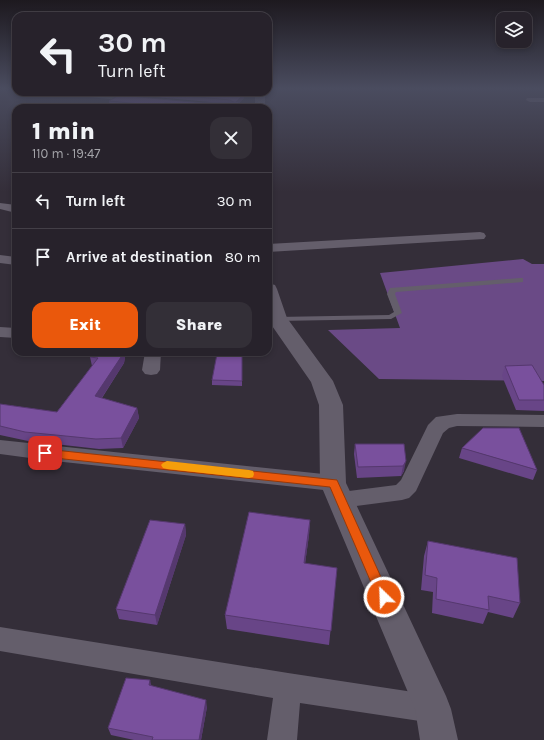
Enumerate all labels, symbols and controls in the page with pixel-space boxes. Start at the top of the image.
map controls [496,12,532,48]
button: layers [496,12,532,48]
text: 30 m [98,26,167,59]
icon: left [32,28,84,80]
text: Turn left [98,60,166,82]
text: 1 min [32,117,95,145]
button: close [210,117,252,159]
text: 110 m · 19:47 [32,146,100,161]
icon: left [32,190,54,212]
text: Turn left [66,192,125,210]
text: 30 m [217,192,252,210]
icon: arrive [32,246,54,268]
text: Arrive at destination [66,248,213,266]
text: 80 m [225,248,261,266]
button: Exit [32,302,138,348]
button: Share [146,302,252,348]
pin [28,436,62,470]
icon: arrive [34,442,56,464]
position arrow [363,576,405,618]

